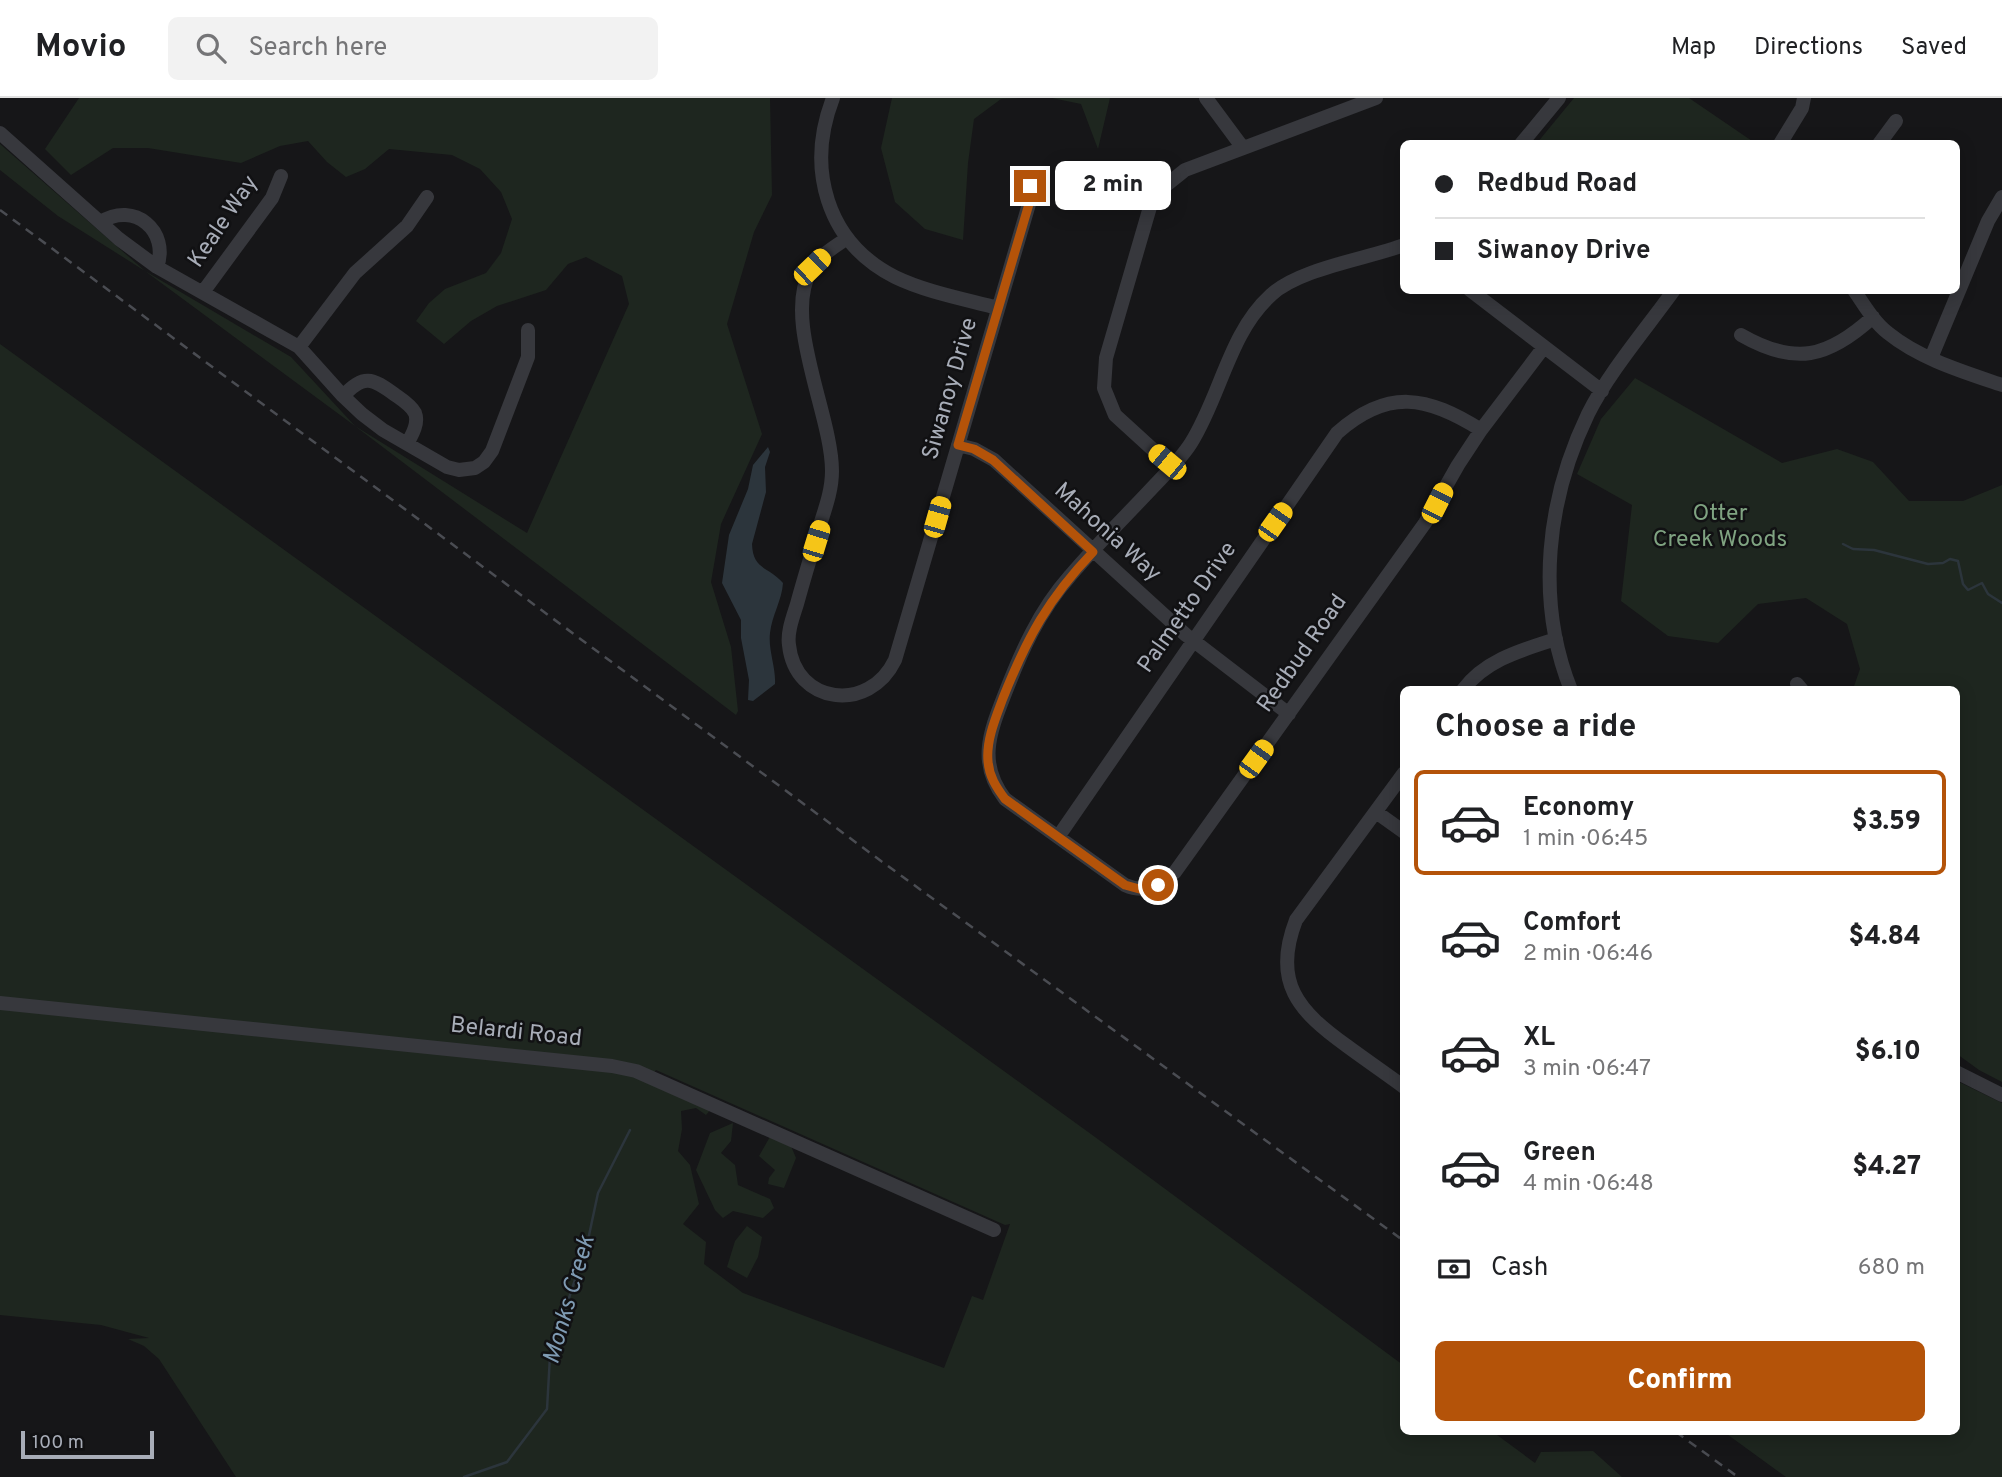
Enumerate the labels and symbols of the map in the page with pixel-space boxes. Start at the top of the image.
callout: 2 min [1054,162,1170,210]
street label: Keale Way [183,170,265,274]
route end [1014,170,1046,202]
car [790,245,835,289]
street label: Siwanoy Drive [917,315,985,463]
car [1145,440,1190,484]
street label: Mahonia Way [1047,477,1167,589]
car [1419,480,1456,526]
car [922,494,953,540]
car [1255,499,1296,545]
park label: Otter Creek Woods [1653,500,1787,555]
car [800,518,833,564]
street label: Palmetto Drive [1132,537,1244,679]
street label: Redbud Road [1252,589,1354,719]
car [1236,736,1277,782]
route start [1142,869,1174,901]
street label: Belardi Road [449,1012,583,1054]
water label: Monks Creek [537,1231,603,1368]
scale bar [21,1428,154,1460]

